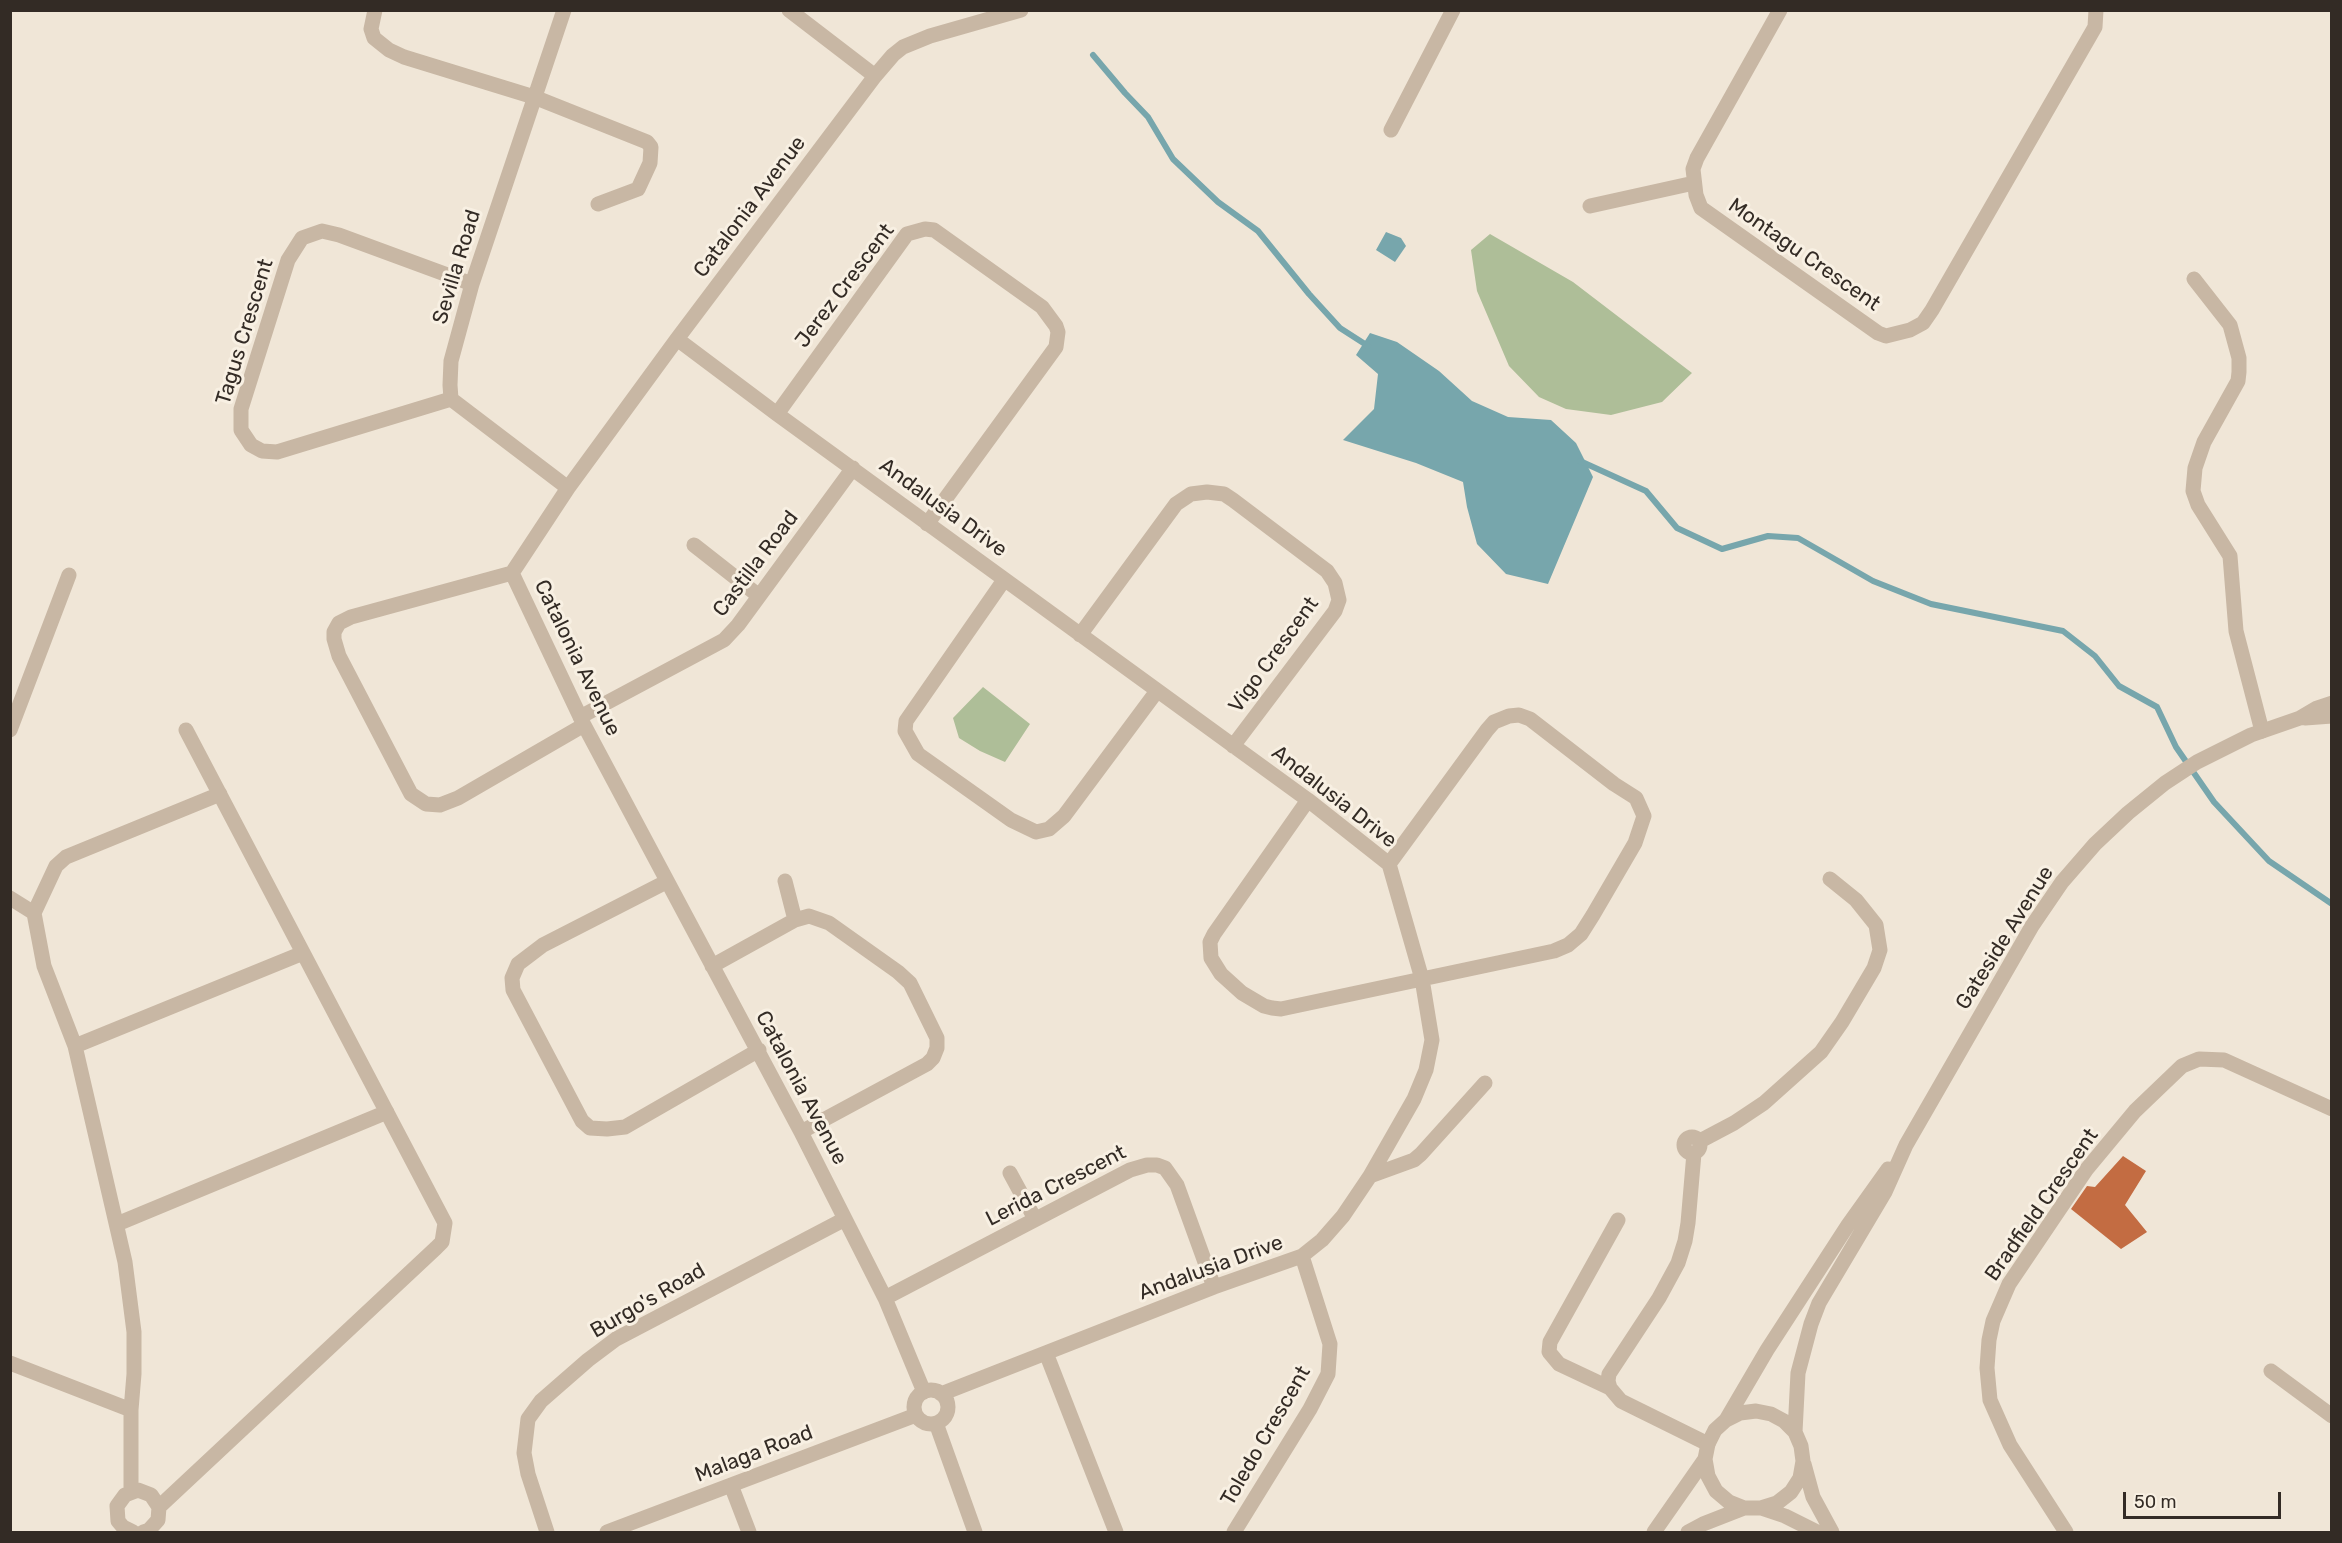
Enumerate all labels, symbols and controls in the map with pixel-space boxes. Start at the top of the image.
street label: Catalonia Avenue [689,131,811,283]
street label: Montagu Crescent [1723,193,1885,317]
street label: Sevilla Road [428,207,486,327]
street label: Jerez Crescent [790,219,900,353]
street label: Tagus Crescent [211,256,279,408]
street label: Andalusia Drive [874,453,1012,563]
street label: Castilla Road [708,506,804,622]
street label: Catalonia Avenue [528,576,626,740]
street label: Vigo Crescent [1224,592,1324,718]
street label: Andalusia Drive [1266,740,1402,854]
street label: Gateside Avenue [1951,862,2059,1014]
street label: Catalonia Avenue [750,1007,852,1169]
street label: Bradfield Crescent [1980,1124,2104,1286]
street label: Lerida Crescent [982,1140,1130,1232]
street label: Andalusia Drive [1135,1230,1287,1306]
street label: Burgo's Road [586,1258,710,1344]
street label: Toledo Crescent [1216,1362,1316,1510]
street label: Malaga Road [692,1420,816,1488]
scale bar [2126,1480,2284,1518]
text: 50 m [2134,1491,2177,1513]

